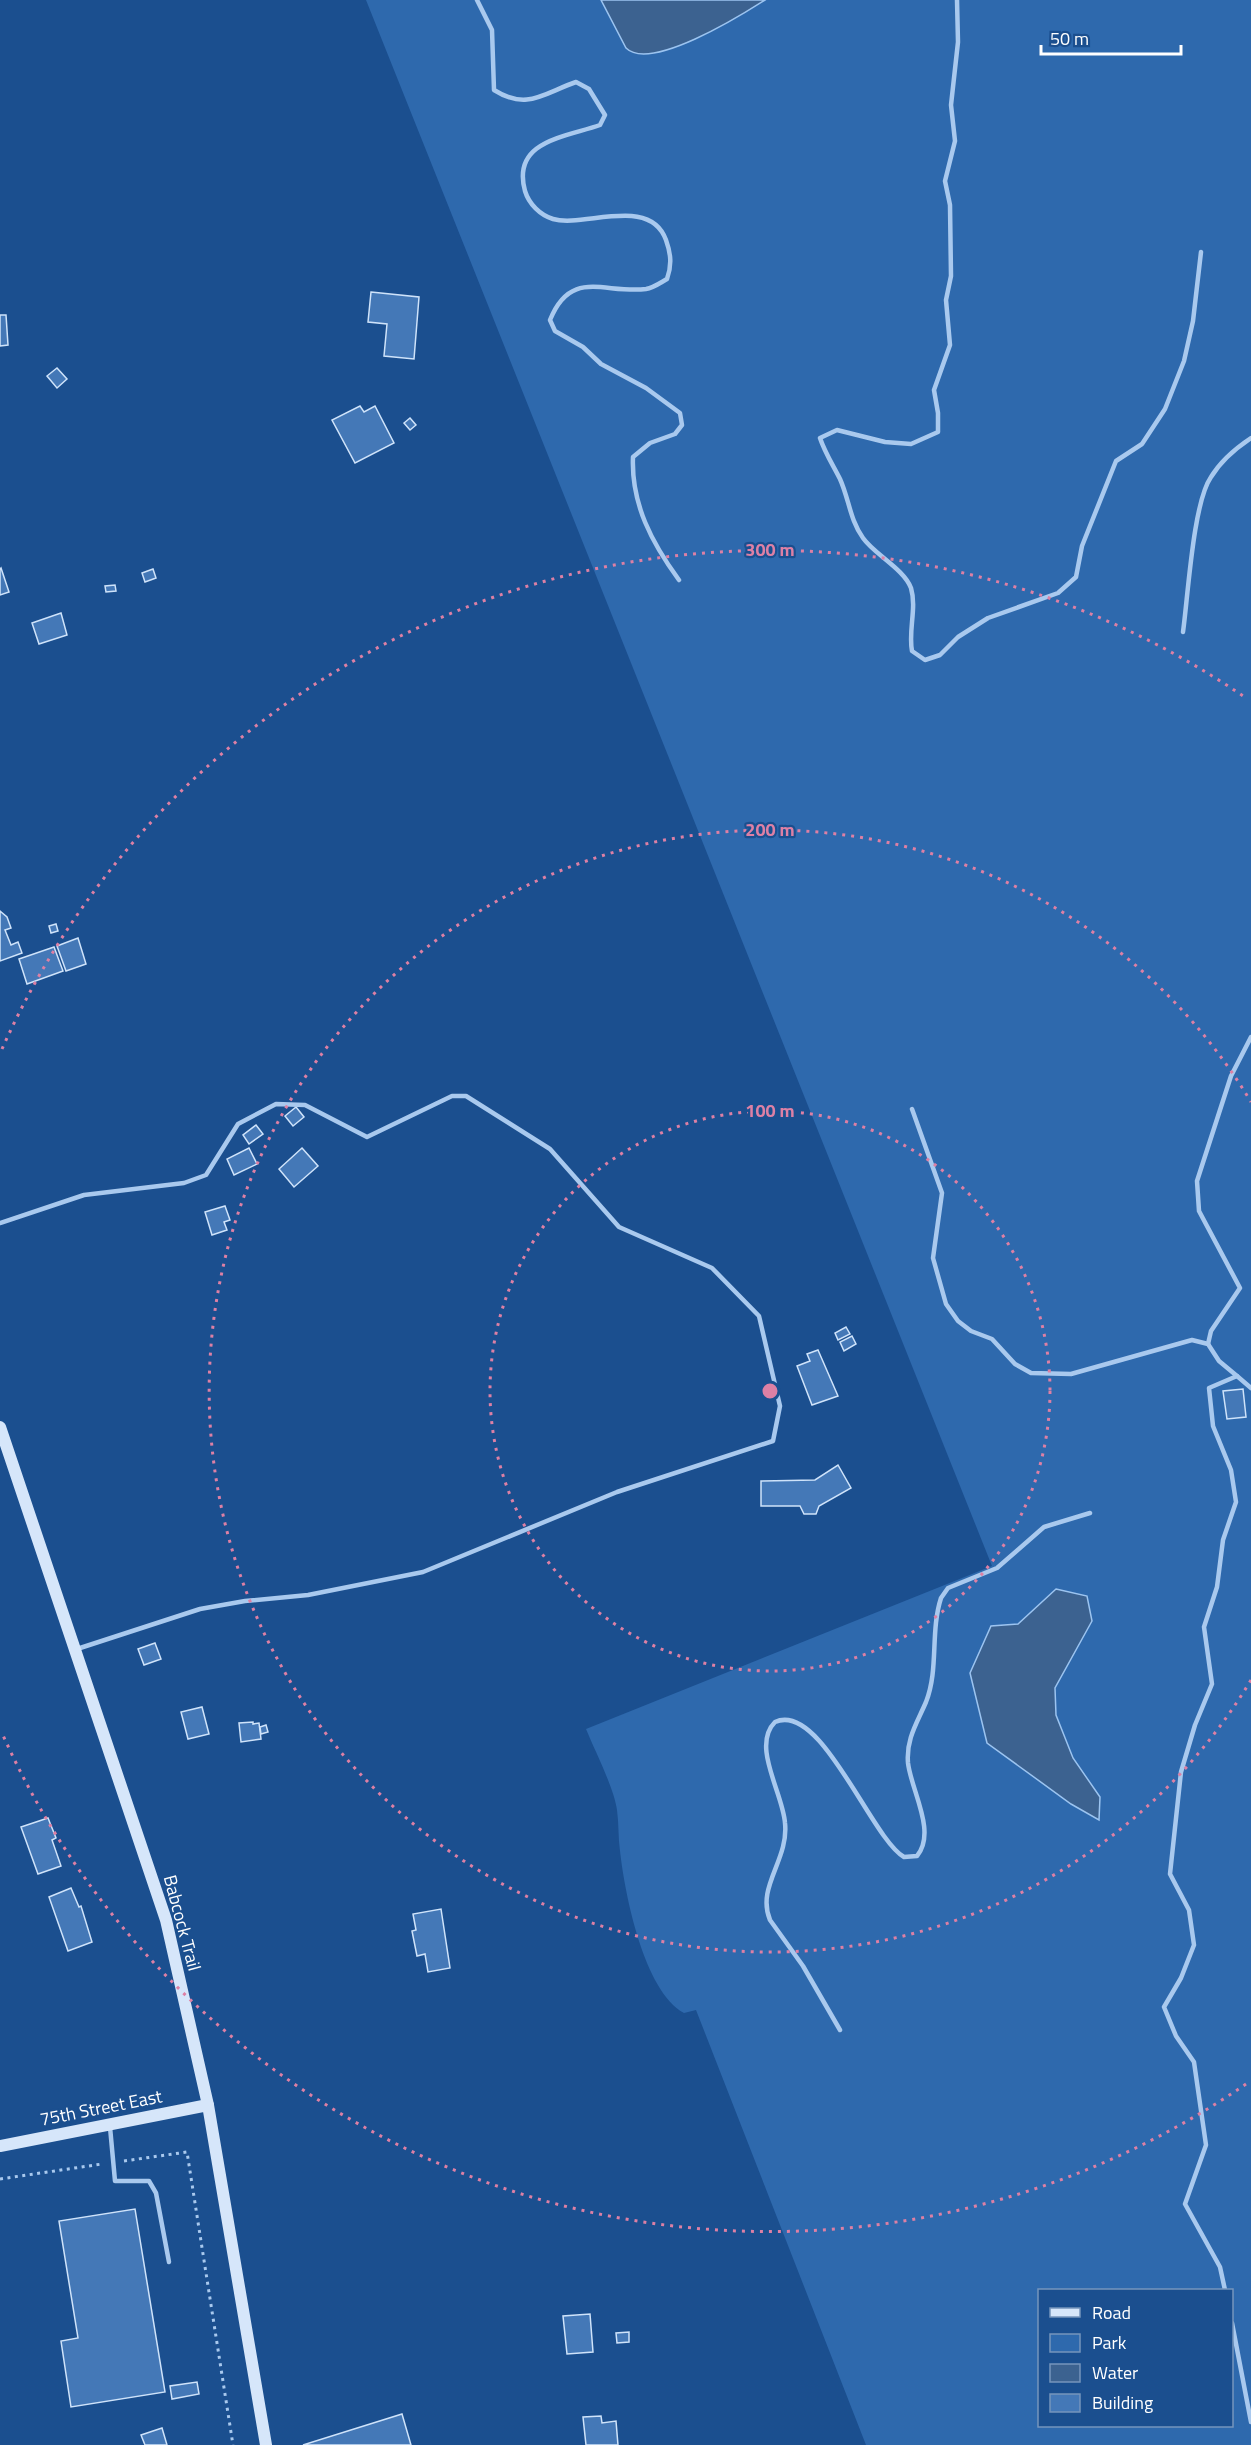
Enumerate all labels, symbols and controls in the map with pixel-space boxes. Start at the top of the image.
scale bar [1041,18,1180,56]
text: 50 m [1050,25,1089,52]
text: 300 m [745,536,795,563]
text: 200 m [745,816,795,843]
text: 100 m [745,1097,795,1124]
centre of rings [760,1381,780,1401]
street label: Babcock Trail [157,1872,208,1974]
street label: 75th Street East [37,2082,165,2133]
legend [1038,2289,1233,2427]
text: Road [1092,2299,1131,2326]
text: Park [1092,2329,1127,2356]
text: Water [1092,2359,1138,2386]
text: Building [1092,2389,1153,2416]

